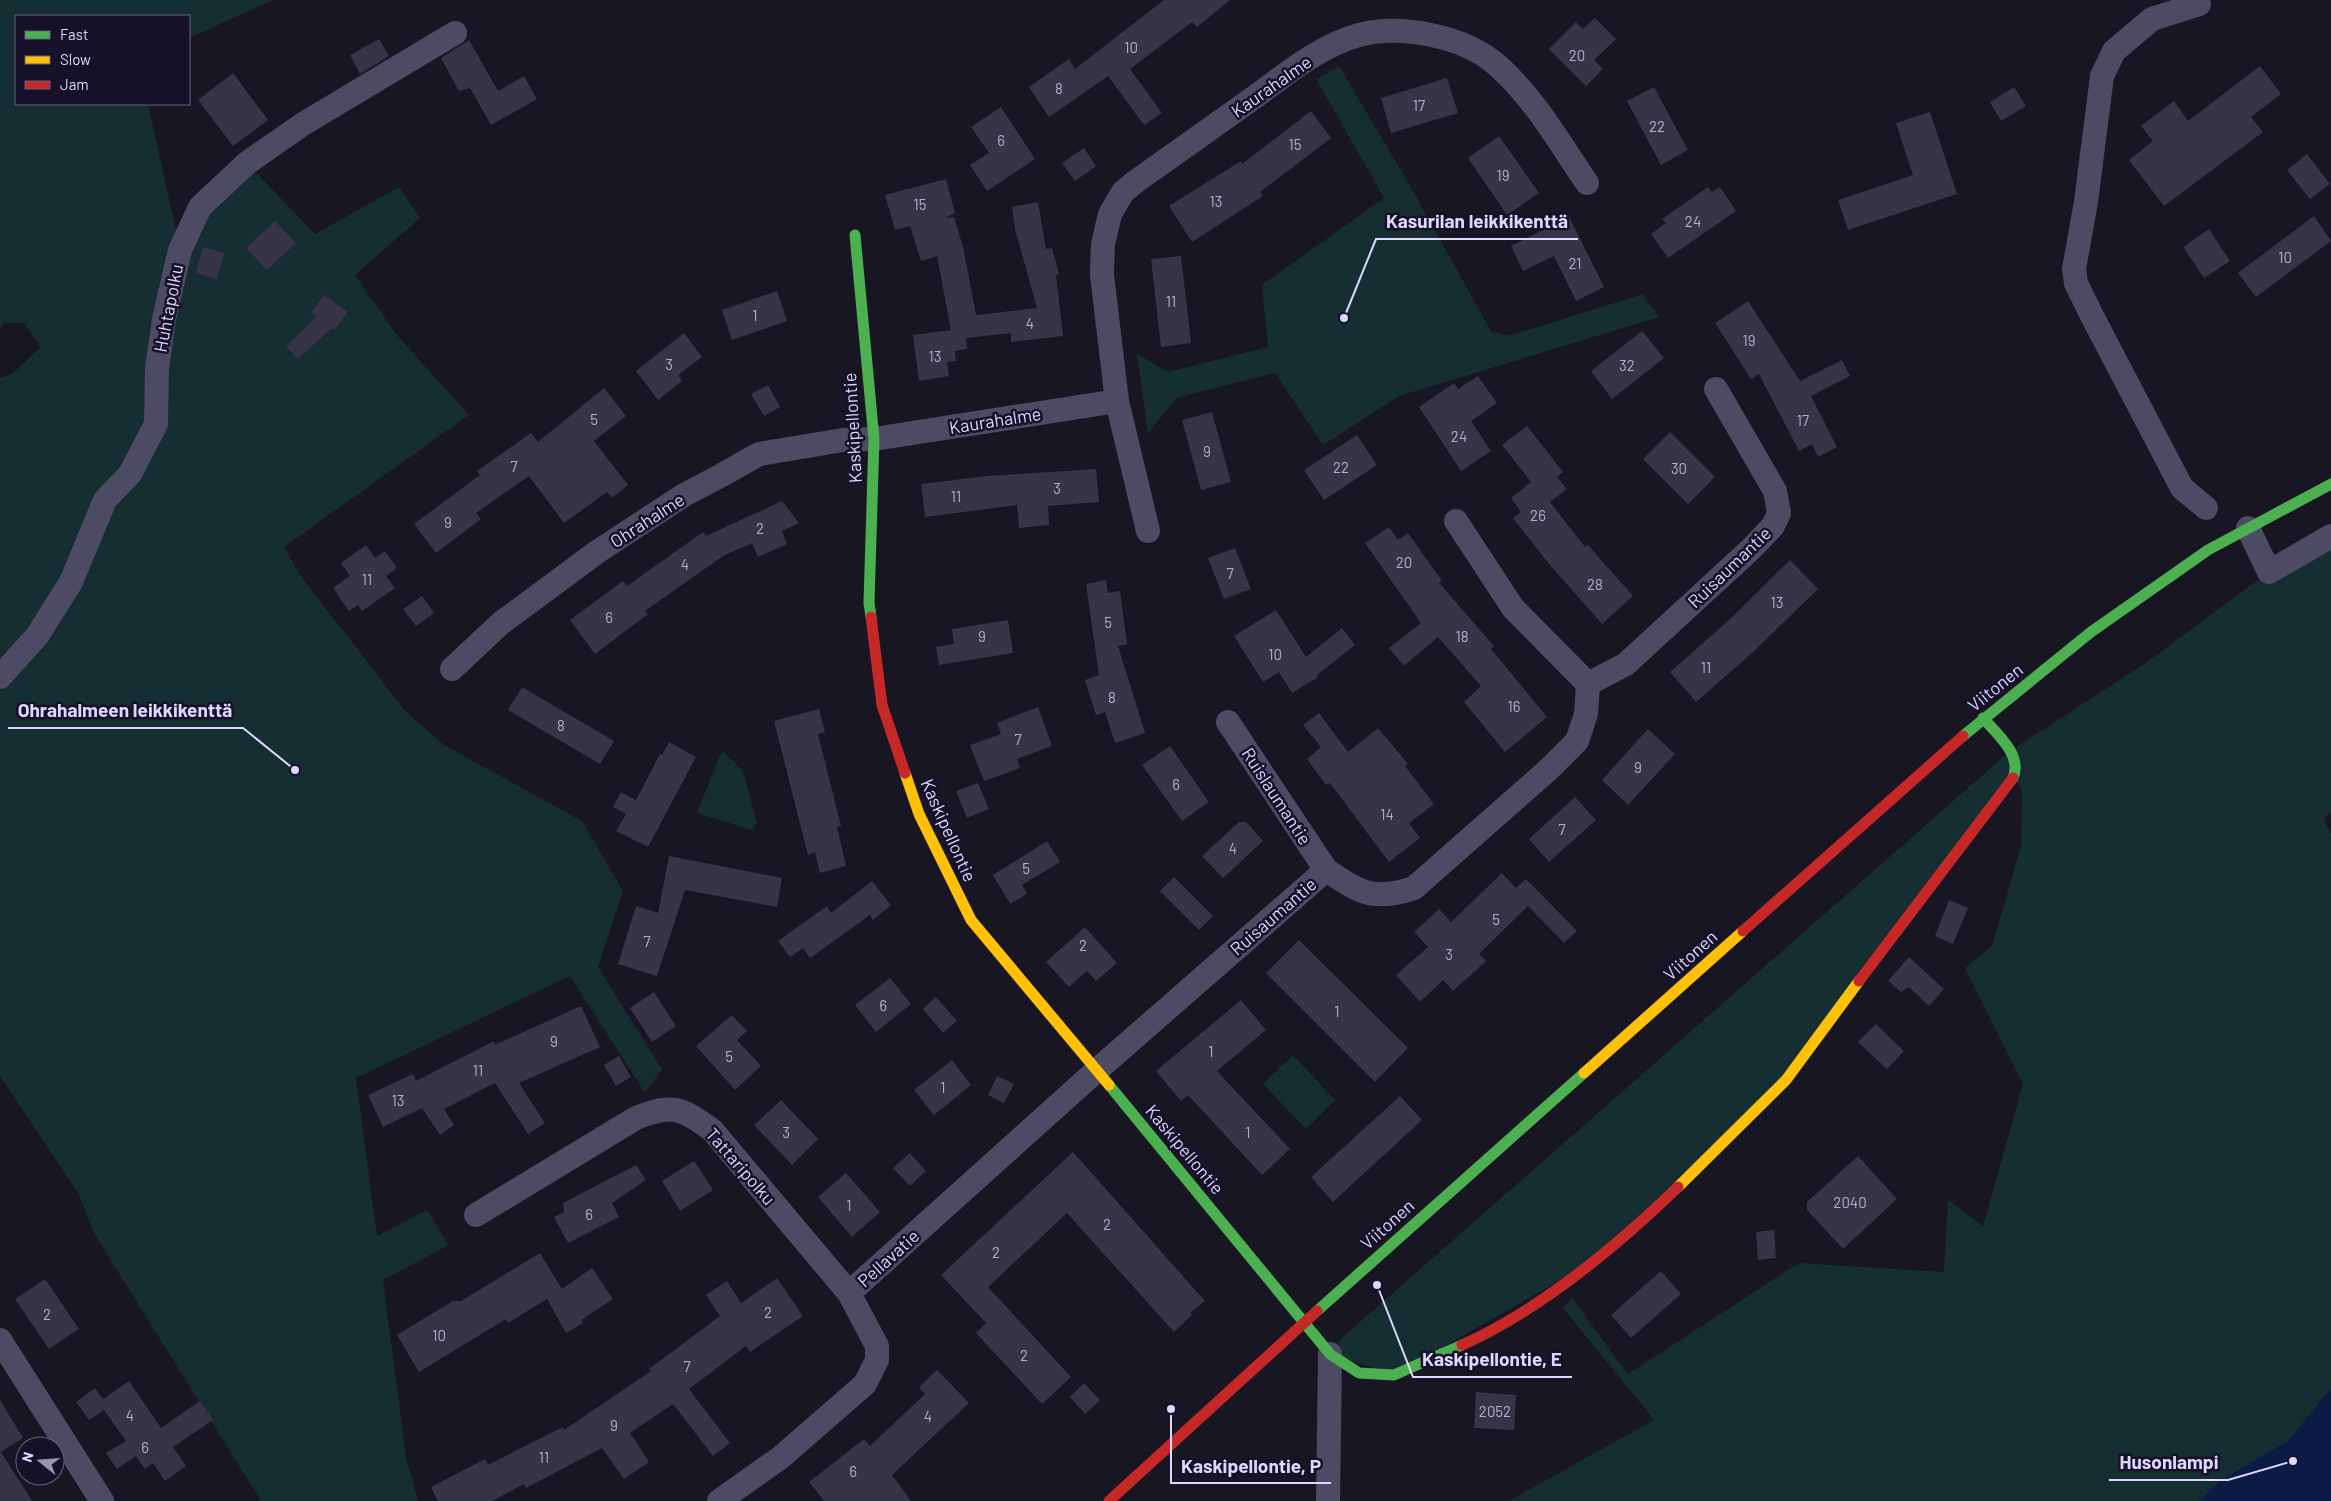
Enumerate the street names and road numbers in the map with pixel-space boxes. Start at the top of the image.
street label: Kaurahalme [1227,50,1315,122]
street label: Huhtapolku [149,262,187,354]
street label: Kaskipellontie [838,372,866,484]
street label: Kaurahalme [947,402,1043,438]
street label: Ohrahalme [606,488,688,552]
street label: Ruisaumantie [1683,522,1775,612]
street label: Viitonen [1963,658,2027,716]
street label: Ruislaumantie [1237,743,1317,849]
street label: Kaskipellontie [916,775,982,885]
street label: Ruisaumantie [1225,873,1321,959]
street label: Viitonen [1659,925,1721,985]
street label: Kaskipellontie [1141,1100,1229,1198]
street label: Tattaripolku [702,1123,780,1209]
street label: Viitonen [1356,1194,1418,1254]
street label: Pellavatie [853,1225,923,1291]

